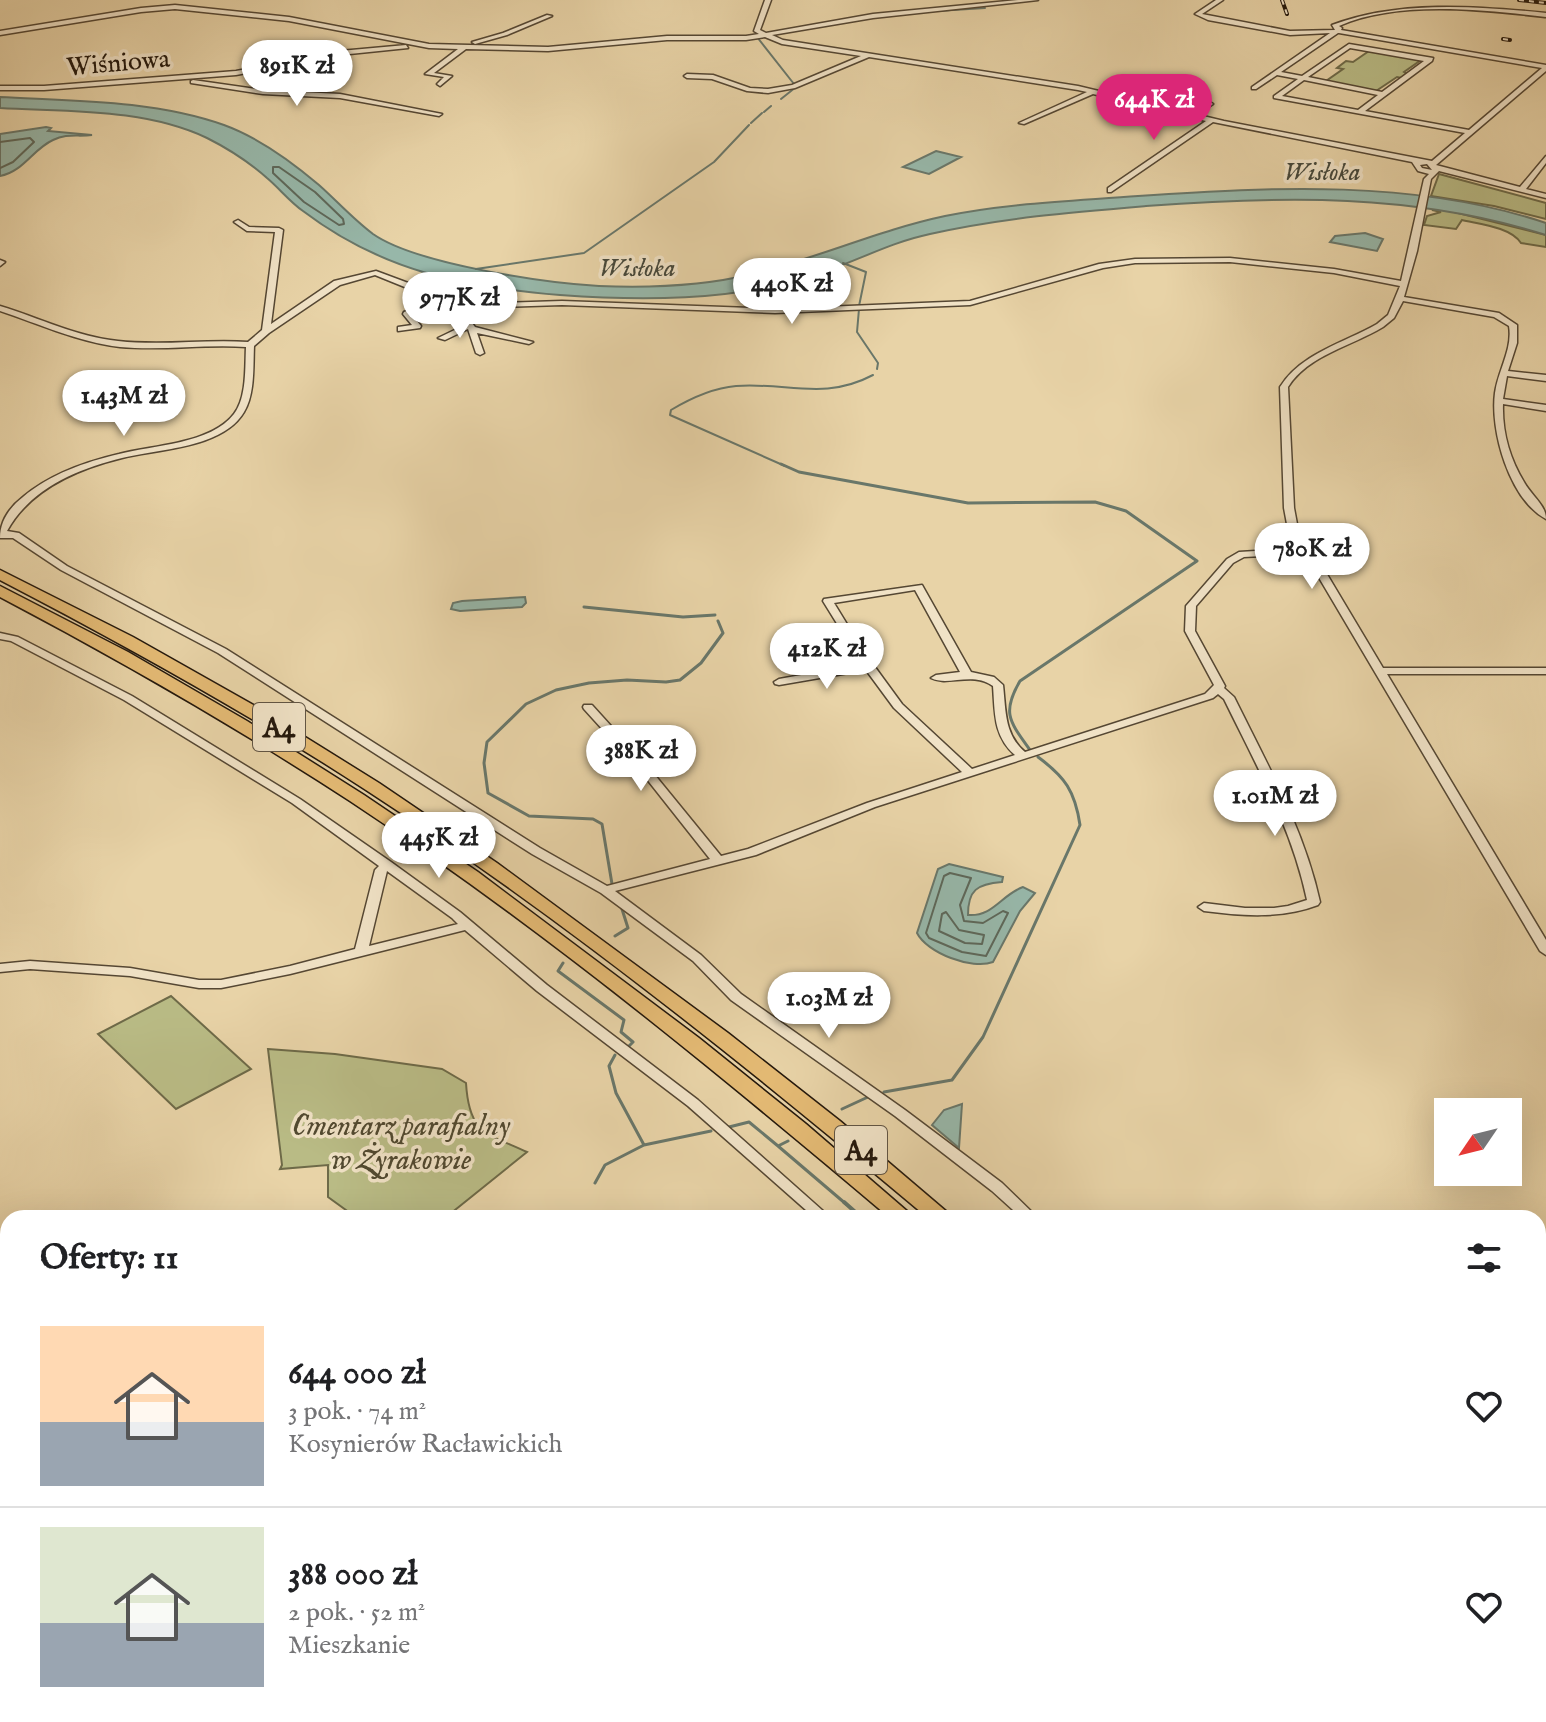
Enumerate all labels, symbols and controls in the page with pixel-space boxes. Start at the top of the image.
pin: 891K zł [223,40,371,108]
street label: Wiśniowa [65,42,172,84]
text: 891K zł [260,49,334,82]
pin: 644K zł [1080,74,1228,142]
text: 644K zł [1114,83,1194,116]
water label: Wisłoka [1283,156,1361,189]
water label: Wisłoka [598,252,676,285]
pin: 440K zł [718,258,866,326]
text: 440K zł [751,267,833,300]
pin: 977K zł [386,272,534,340]
text: 977K zł [420,281,500,314]
pin: 1.43M zł [41,370,207,438]
text: 1.43M zł [80,379,168,412]
pin: 780K zł [1238,523,1386,591]
text: 780K zł [1273,532,1351,565]
pin: 412K zł [753,623,901,691]
text: 412K zł [788,632,866,665]
road number: A4 [253,703,305,751]
pin: 388K zł [567,725,715,793]
text: 388K zł [604,734,678,767]
pin: 1.01M zł [1192,770,1358,838]
text: 1.01M zł [1232,779,1318,812]
pin: 445K zł [365,812,513,880]
text: 445K zł [400,821,478,854]
pin: 1.03M zł [746,972,912,1040]
text: 1.03M zł [785,981,873,1014]
north arrow [1434,1098,1522,1186]
map controls [1434,1098,1522,1186]
park label: Cmentarz parafialny w Żyrakowie [292,1108,511,1180]
road number: A4 [835,1126,887,1174]
icon: filters [1462,1236,1506,1280]
text: Oferty: 11 [40,1237,178,1280]
text: 644 000 zł [288,1352,426,1395]
icon: home [104,1358,200,1454]
icon: heart [1462,1384,1506,1428]
text: 3 pok. · 74 m² [288,1395,426,1428]
text: Kosynierów Racławickich [288,1428,562,1461]
text: 388 000 zł [288,1553,417,1596]
icon: home [104,1559,200,1655]
icon: heart [1462,1585,1506,1629]
text: 2 pok. · 52 m² [288,1596,425,1629]
text: Mieszkanie [288,1629,410,1662]

